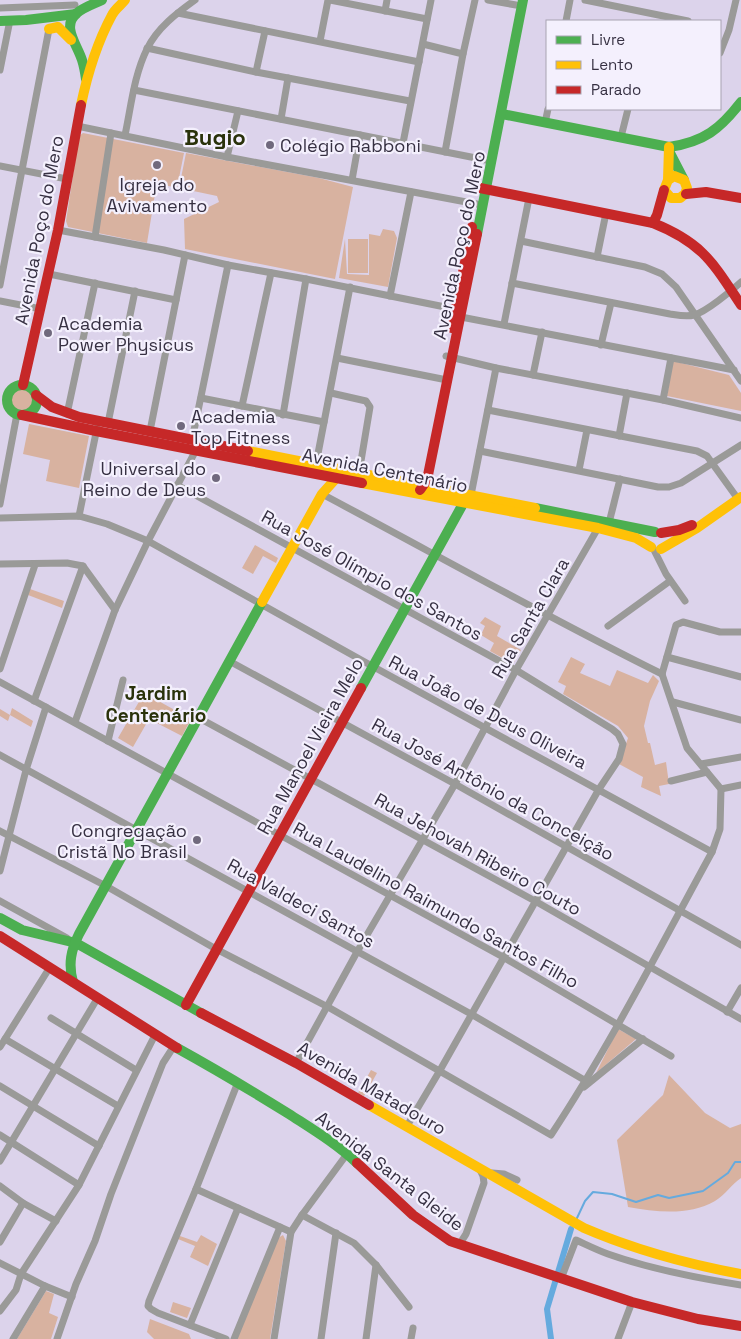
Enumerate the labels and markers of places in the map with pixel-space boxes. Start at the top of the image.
place label: Colégio Rabboni [280,134,421,157]
marker: Colégio Rabboni [264,139,276,151]
marker: Igreja do Avivamento [151,159,163,171]
place label: Igreja do Avivamento [107,173,207,217]
place label: Academia Power Physicus [58,312,194,356]
marker: Academia Power Physicus [42,327,54,339]
place label: Academia Top Fitness [191,405,290,449]
marker: Academia Top Fitness [175,420,187,432]
place label: Universal do Reino de Deus [83,457,206,501]
marker: Universal do Reino de Deus [210,472,222,484]
place label: Congregação Cristã No Brasil [57,819,187,863]
marker: Congregação Cristã No Brasil [191,834,203,846]

